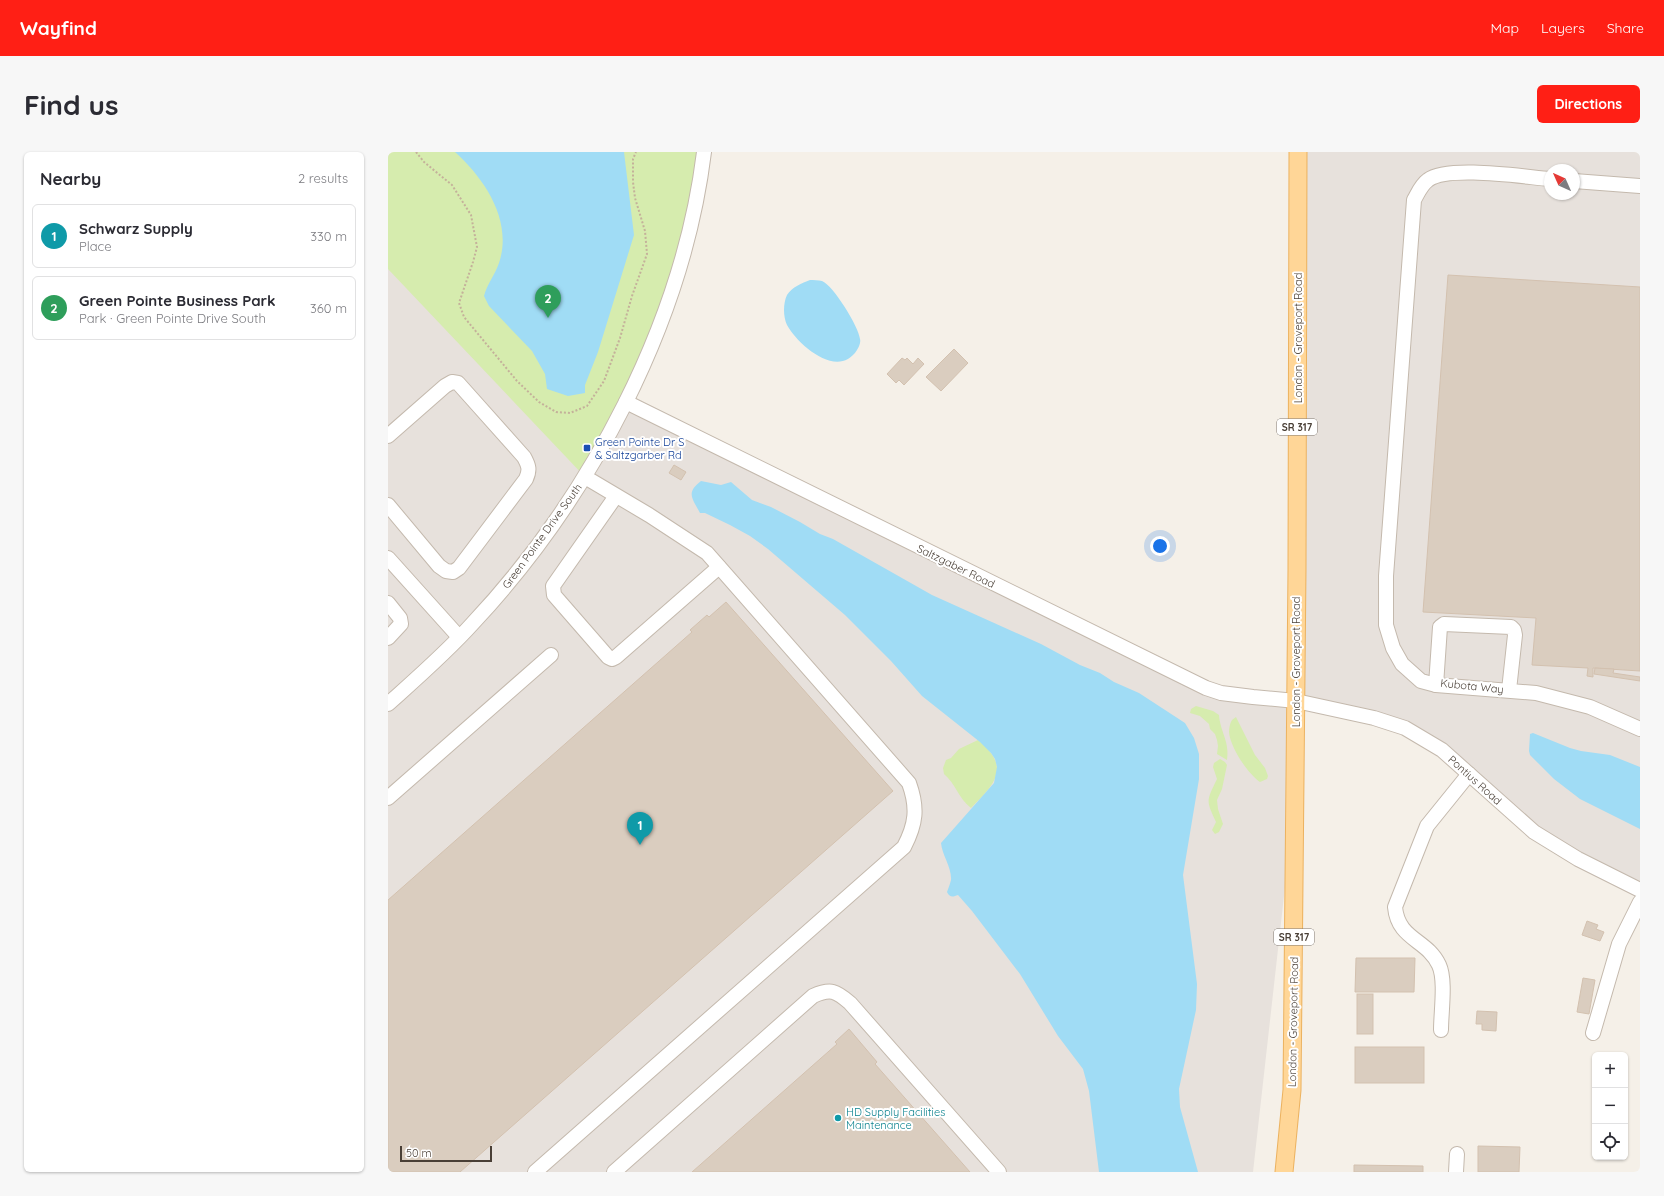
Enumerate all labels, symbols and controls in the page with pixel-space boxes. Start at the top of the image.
text: Wayfind [20,16,97,40]
text: Map [1490,19,1519,37]
text: Layers [1541,19,1585,37]
text: Share [1607,19,1644,37]
button: Directions [1537,85,1640,123]
text: Find us [24,87,118,122]
north arrow [1544,164,1580,200]
text: Nearby [40,168,101,189]
text: 2 results [298,170,348,186]
text: Schwarz Supply [79,219,193,238]
text: 1 [51,228,57,244]
text: 330 m [310,228,347,244]
text: Place [79,238,112,254]
street label: London - Groveport Road [1291,273,1305,403]
pin: 2 [535,285,561,318]
text: Green Pointe Business Park [79,291,276,310]
text: 2 [50,300,58,316]
text: 360 m [310,300,347,316]
text: Park · Green Pointe Drive South [79,310,266,326]
road number: SR 317 [1277,419,1317,435]
place label: Green Pointe Dr S & Saltzgarber Rd [595,435,684,462]
marker: Green Pointe Dr S & Saltzgarber Rd [582,443,592,453]
street label: Green Pointe Drive South [499,481,585,591]
your location [1150,536,1170,556]
street label: Saltzgaber Road [915,541,997,591]
street label: London - Groveport Road [1289,597,1303,727]
street label: Kubota Way [1440,676,1504,696]
street label: Pontius Road [1445,752,1505,808]
pin: 1 [627,812,653,845]
road number: SR 317 [1274,929,1314,945]
street label: London - Groveport Road [1285,957,1301,1087]
map controls [1592,1052,1628,1160]
button: + [1592,1052,1628,1088]
button: − [1592,1088,1628,1124]
place label: HD Supply Facilities Maintenance [846,1105,945,1132]
marker: HD Supply Facilities Maintenance [833,1113,843,1123]
button: locate [1592,1124,1628,1160]
scale bar [400,1144,492,1163]
text: 50 m [406,1146,432,1160]

